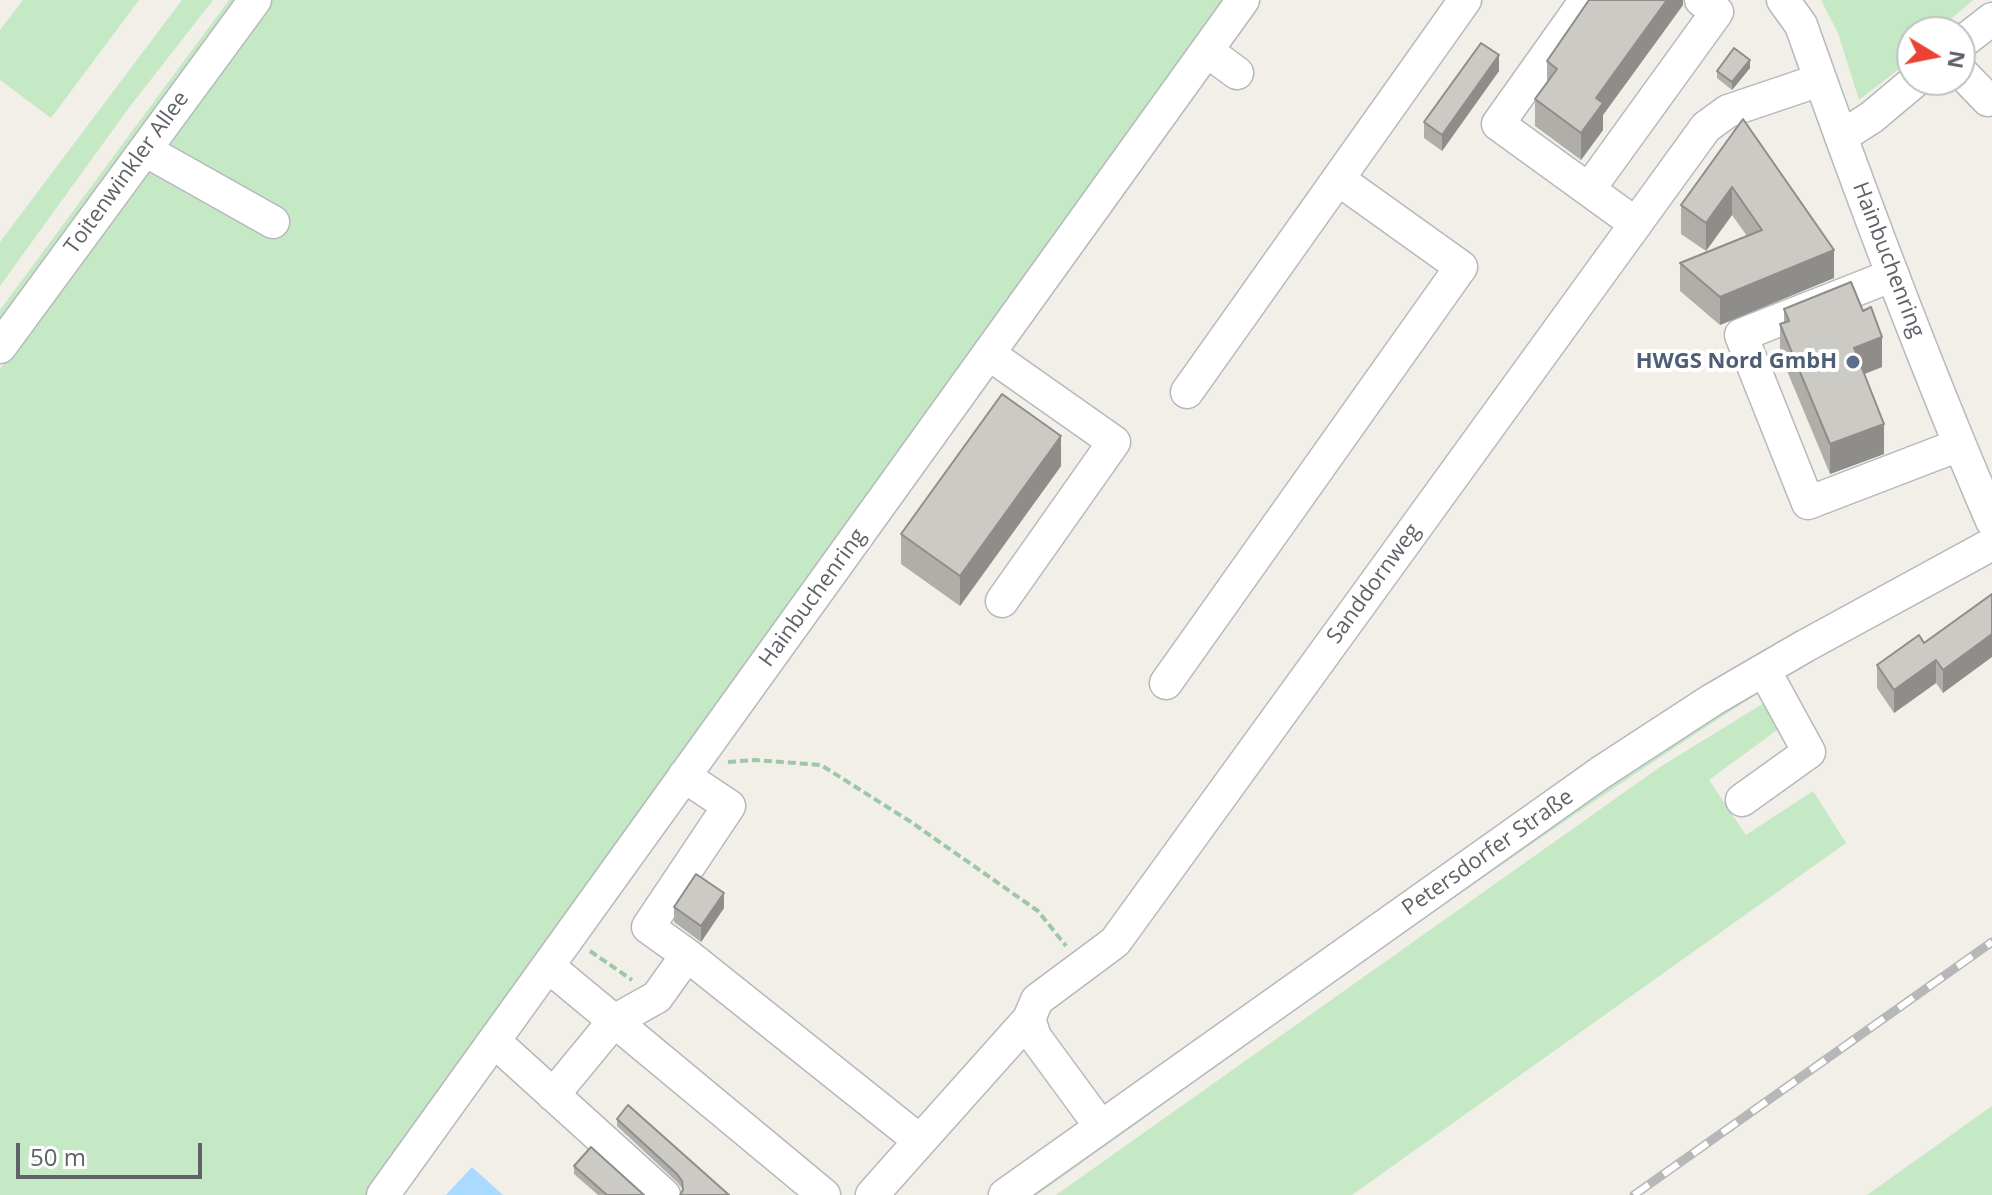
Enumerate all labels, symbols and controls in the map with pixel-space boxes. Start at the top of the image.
north arrow [1896,16,1976,96]
text: N [1941,48,1974,71]
street label: Toitenwinkler Allee [59,87,195,259]
street label: Hainbuchenring [1846,179,1930,341]
place label: HWGS Nord GmbH [1636,349,1837,375]
marker: HWGS Nord GmbH [1844,353,1862,371]
street label: Sanddornweg [1322,519,1426,649]
street label: Hainbuchenring [754,524,872,672]
street label: Petersdorfer Straße [1397,784,1579,922]
scale bar [20,1127,206,1177]
text: 50 m [30,1140,86,1173]

